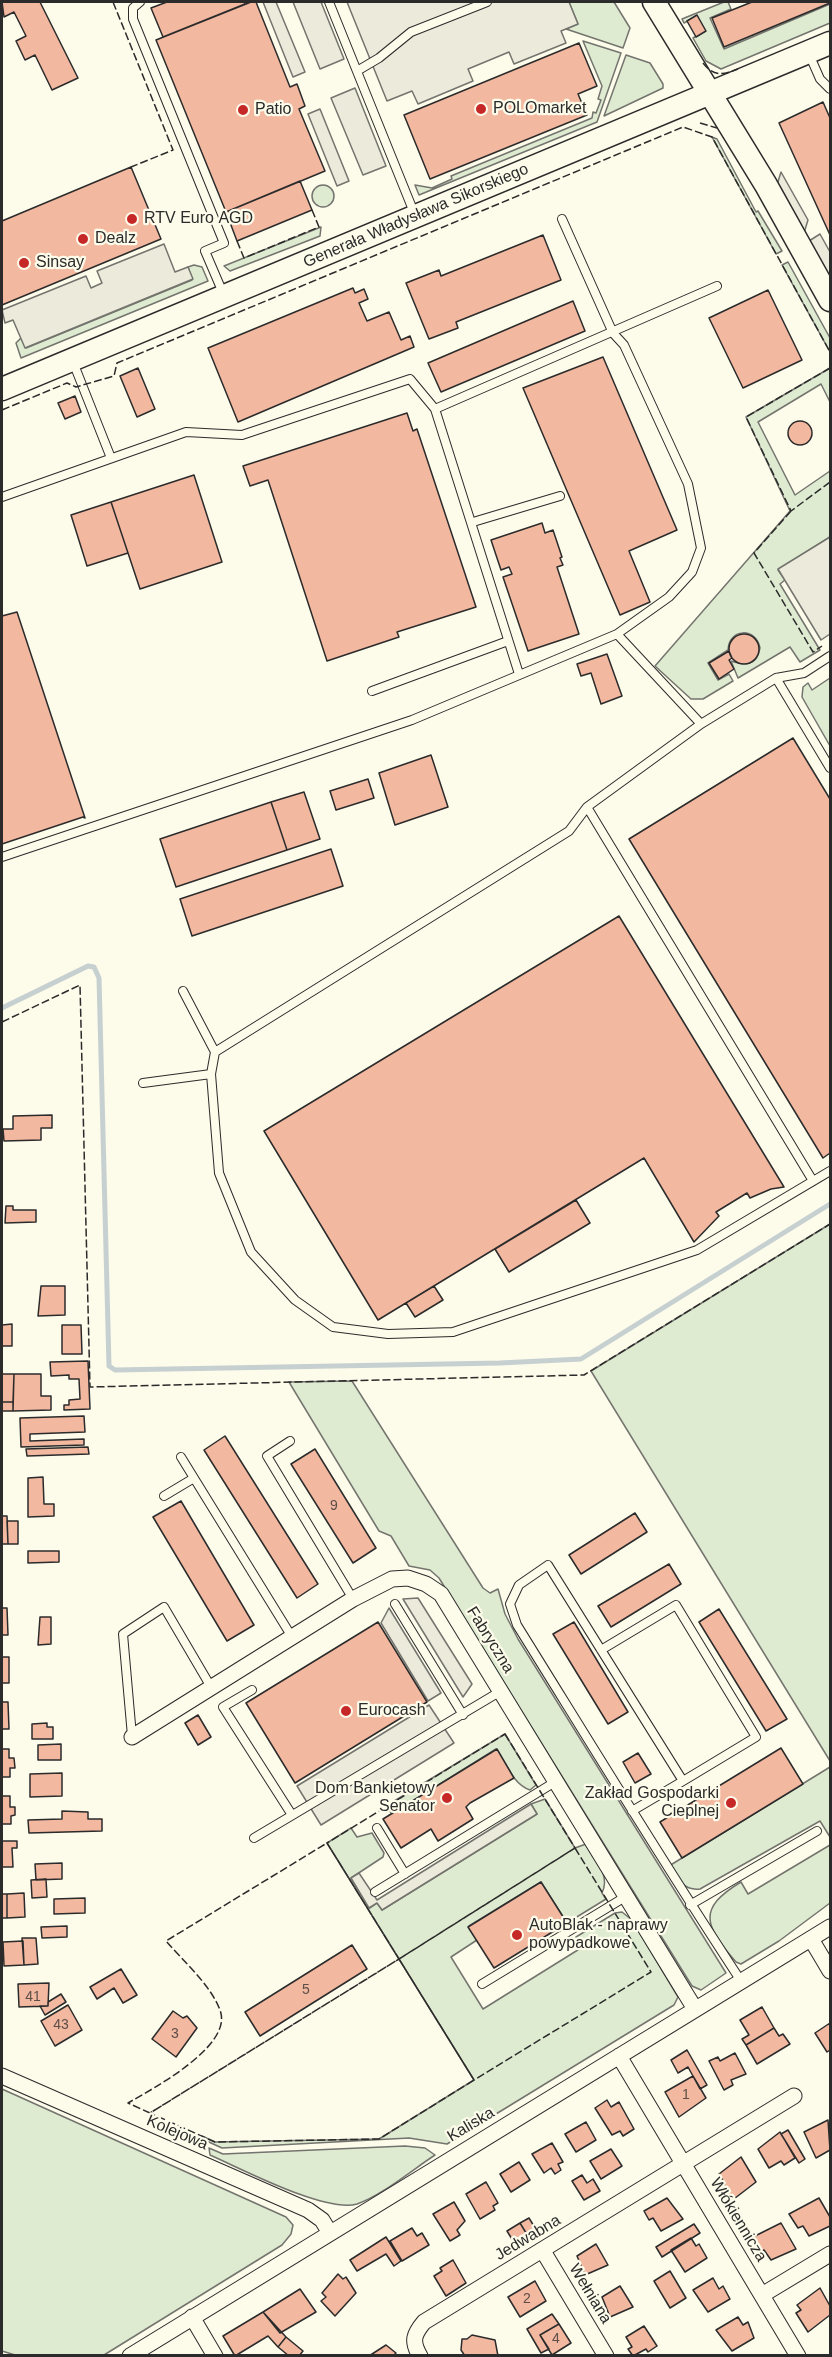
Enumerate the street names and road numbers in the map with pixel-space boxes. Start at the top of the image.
street label: Generała Władysława Sikorskiego [301,160,531,272]
street label: Fabryczna [462,1603,518,1677]
street label: Kaliska [444,2103,498,2147]
street label: Kolejowa [143,2111,211,2155]
street label: Włókiennicza [705,2175,771,2265]
street label: Jedwabna [492,2211,564,2265]
street label: Wełniana [565,2261,615,2327]

